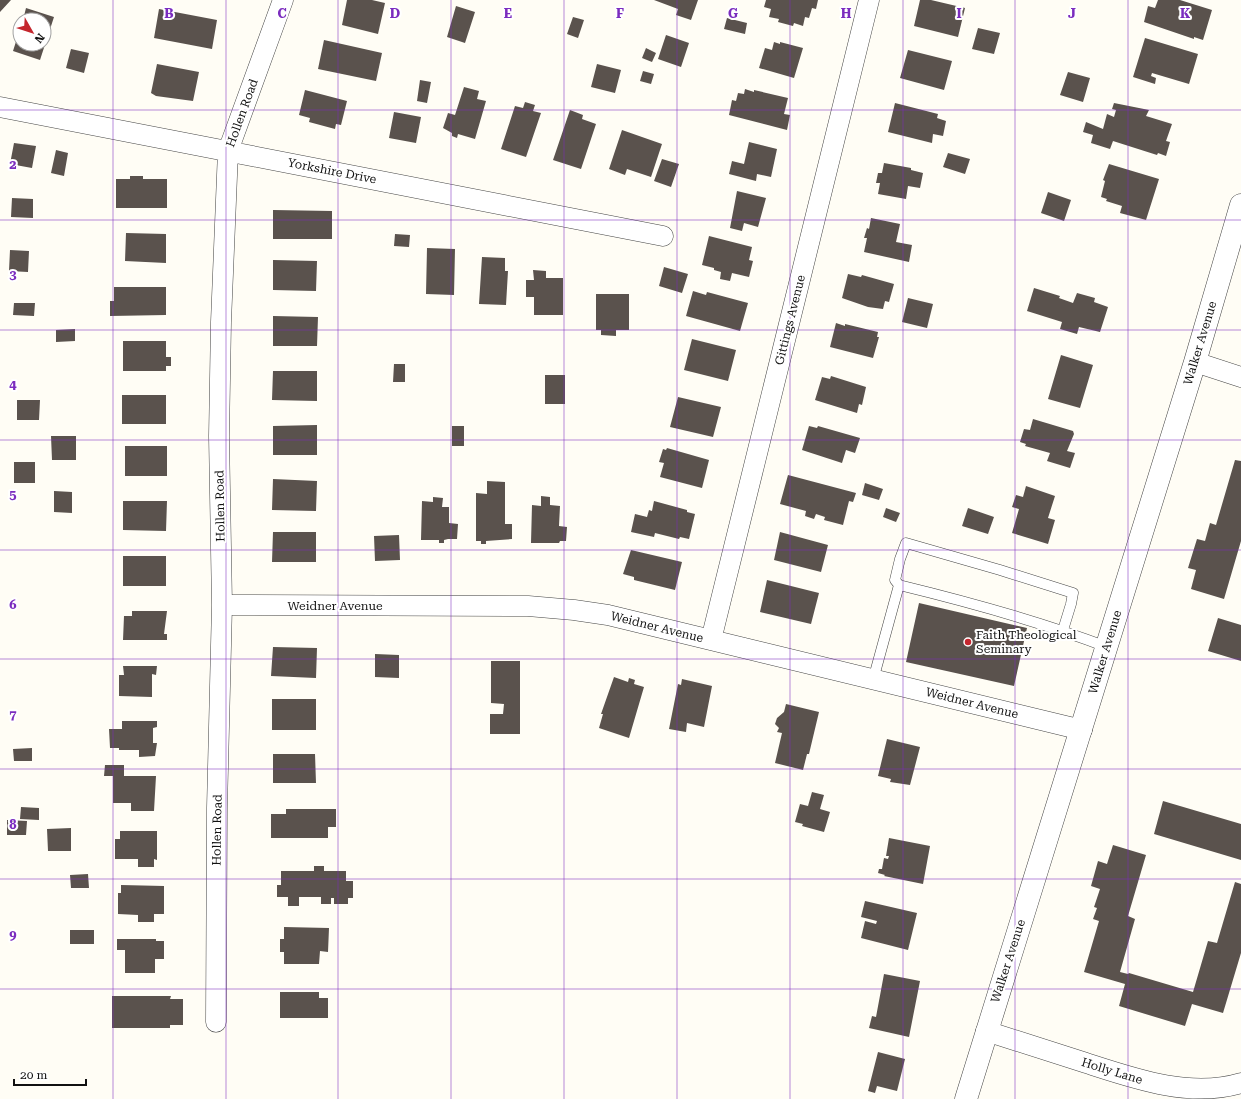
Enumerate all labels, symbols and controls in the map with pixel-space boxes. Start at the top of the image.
text: B [164,6,174,21]
text: C [277,6,287,21]
text: D [390,6,400,21]
text: E [504,6,512,21]
text: F [616,6,624,21]
text: G [728,6,738,21]
text: H [841,6,852,21]
text: I [956,6,962,21]
text: J [1068,6,1076,21]
text: K [1180,6,1191,21]
north arrow [12,12,52,52]
text: N [31,31,47,46]
street label: Hollen Road [223,77,261,149]
street label: Yorkshire Drive [286,156,378,187]
text: 2 [9,157,17,172]
text: 3 [9,267,17,282]
street label: Gittings Avenue [772,273,808,366]
street label: Walker Avenue [1181,299,1219,387]
text: 4 [9,377,17,392]
street label: Hollen Road [212,470,228,542]
text: 5 [9,487,17,502]
text: 6 [9,597,17,612]
street label: Weidner Avenue [287,599,383,613]
street label: Walker Avenue [1086,608,1124,696]
street label: Weidner Avenue [609,609,705,645]
place label: Faith Theological Seminary [976,628,1077,656]
marker: Faith Theological Seminary [963,637,973,647]
street label: Weidner Avenue [924,685,1020,721]
text: 7 [9,707,17,722]
street label: Hollen Road [209,794,225,866]
text: 8 [9,817,17,832]
street label: Walker Avenue [988,917,1028,1004]
text: 9 [9,927,17,942]
street label: Holly Lane [1080,1055,1145,1087]
scale bar [14,1061,86,1087]
text: 20 m [20,1068,47,1082]

